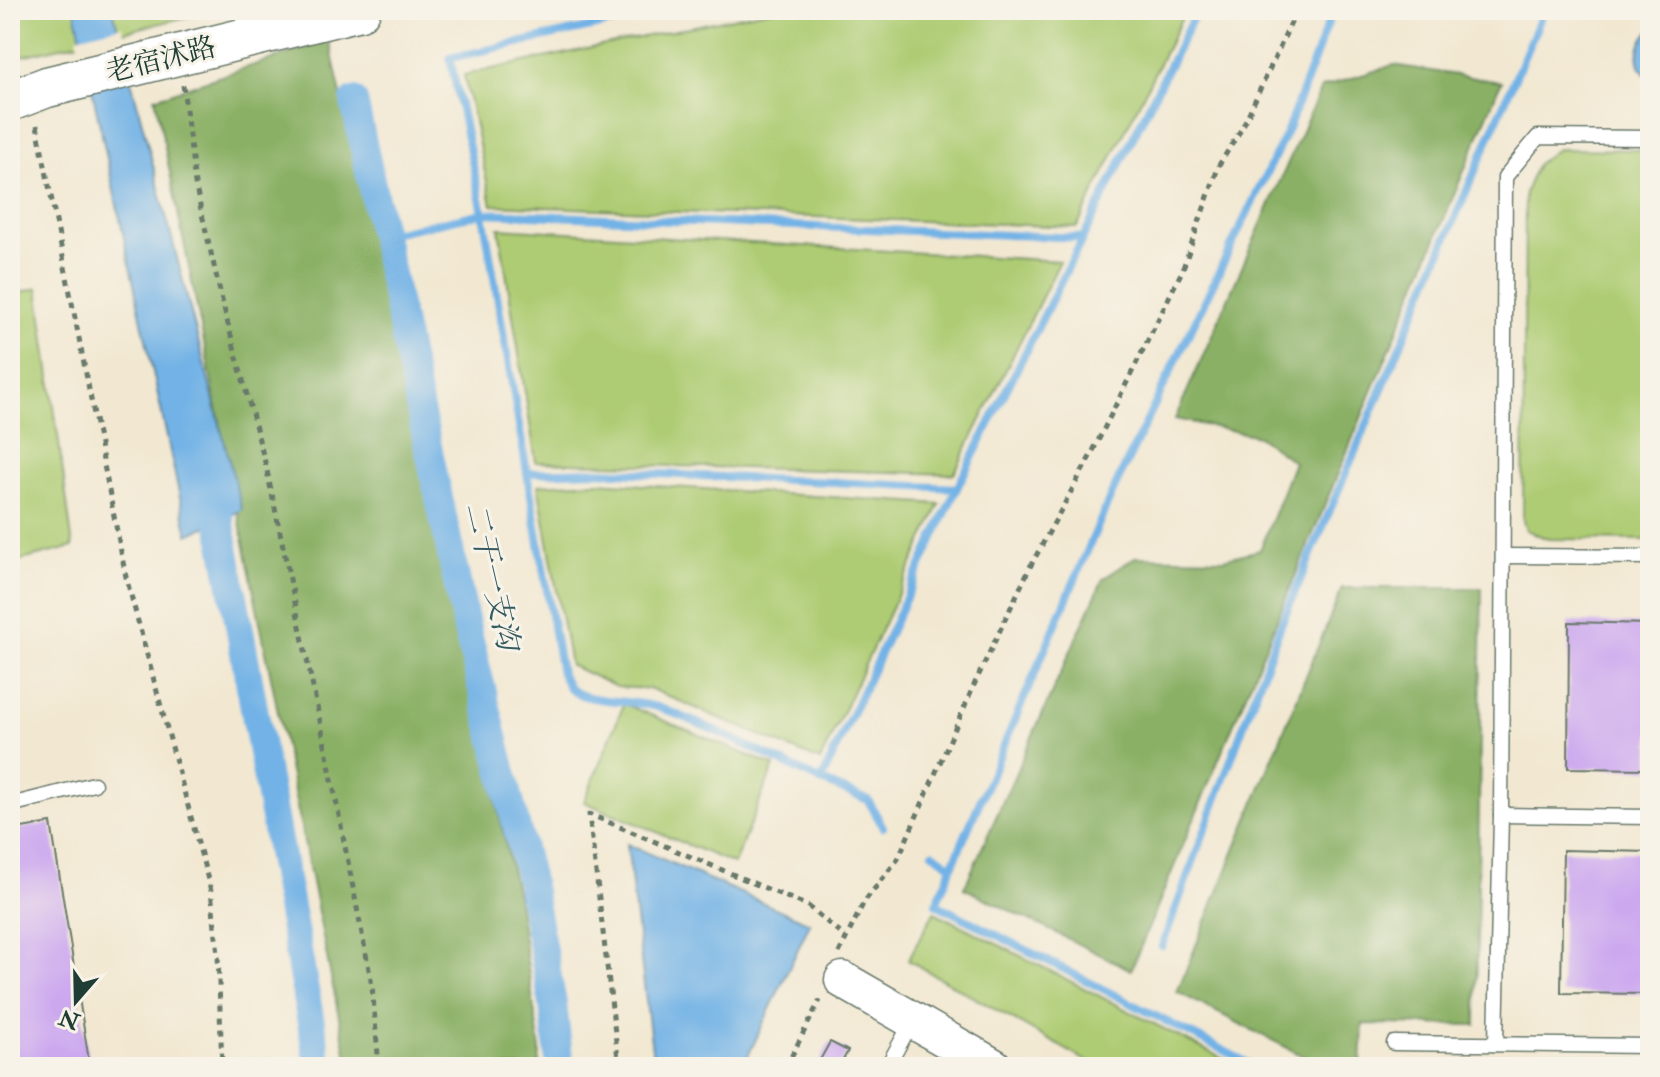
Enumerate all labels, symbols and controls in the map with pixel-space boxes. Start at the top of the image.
street label: 老宿沭路 [102,29,220,91]
water label: 二干一支沟 [457,499,528,657]
north arrow [36,961,116,1041]
text: N [55,1002,84,1036]

